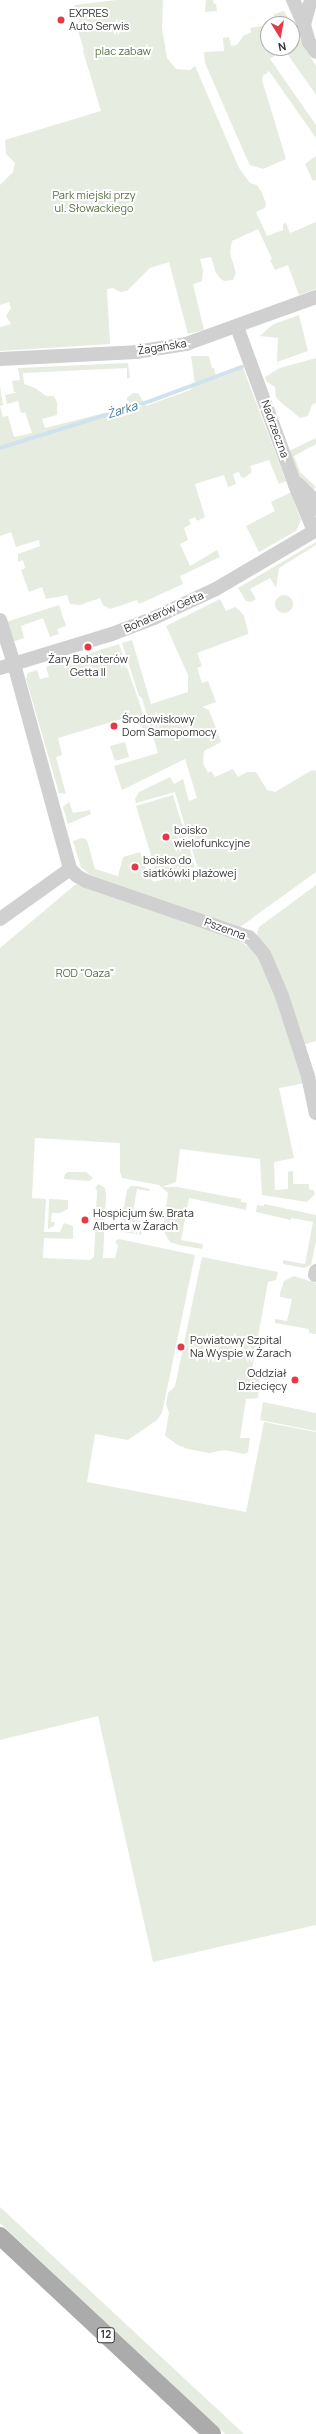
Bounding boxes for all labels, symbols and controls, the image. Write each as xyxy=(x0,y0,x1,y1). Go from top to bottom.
place label: EXPRES Auto Serwis xyxy=(69,7,129,33)
marker: EXPRES Auto Serwis xyxy=(56,15,66,25)
north arrow xyxy=(260,16,300,56)
text: N xyxy=(277,39,288,55)
park label: plac zabaw xyxy=(95,44,151,58)
park label: Park miejski przy ul. Słowackiego xyxy=(52,189,136,215)
street label: Żagańska xyxy=(137,337,187,357)
street label: Nadrzeczna xyxy=(258,398,292,460)
water label: Żarka xyxy=(105,399,139,421)
street label: Bohaterów Getta xyxy=(122,589,206,635)
marker: Żary Bohaterów Getta II xyxy=(83,642,93,652)
place label: Żary Bohaterów Getta II xyxy=(48,653,128,679)
place label: Środowiskowy Dom Samopomocy xyxy=(122,713,217,739)
marker: Środowiskowy Dom Samopomocy xyxy=(109,721,119,731)
place label: boisko wielofunkcyjne xyxy=(174,824,250,850)
marker: boisko wielofunkcyjne xyxy=(161,832,171,842)
place label: boisko do siatkówki plażowej xyxy=(143,854,236,880)
marker: boisko do siatkówki plażowej xyxy=(130,862,140,872)
street label: Pszenna xyxy=(202,915,248,943)
park label: ROD "Oaza" xyxy=(56,966,114,980)
place label: Hospicjum św. Brata Alberta w Żarach xyxy=(93,1207,194,1233)
marker: Hospicjum św. Brata Alberta w Żarach xyxy=(80,1215,90,1225)
place label: Powiatowy Szpital Na Wyspie w Żarach xyxy=(190,1334,291,1360)
marker: Powiatowy Szpital Na Wyspie w Żarach xyxy=(175,1341,187,1353)
place label: Oddział Dziecięcy xyxy=(238,1367,287,1393)
marker: Oddział Dziecięcy xyxy=(290,1375,300,1385)
road number: 12 xyxy=(96,2327,116,2343)

